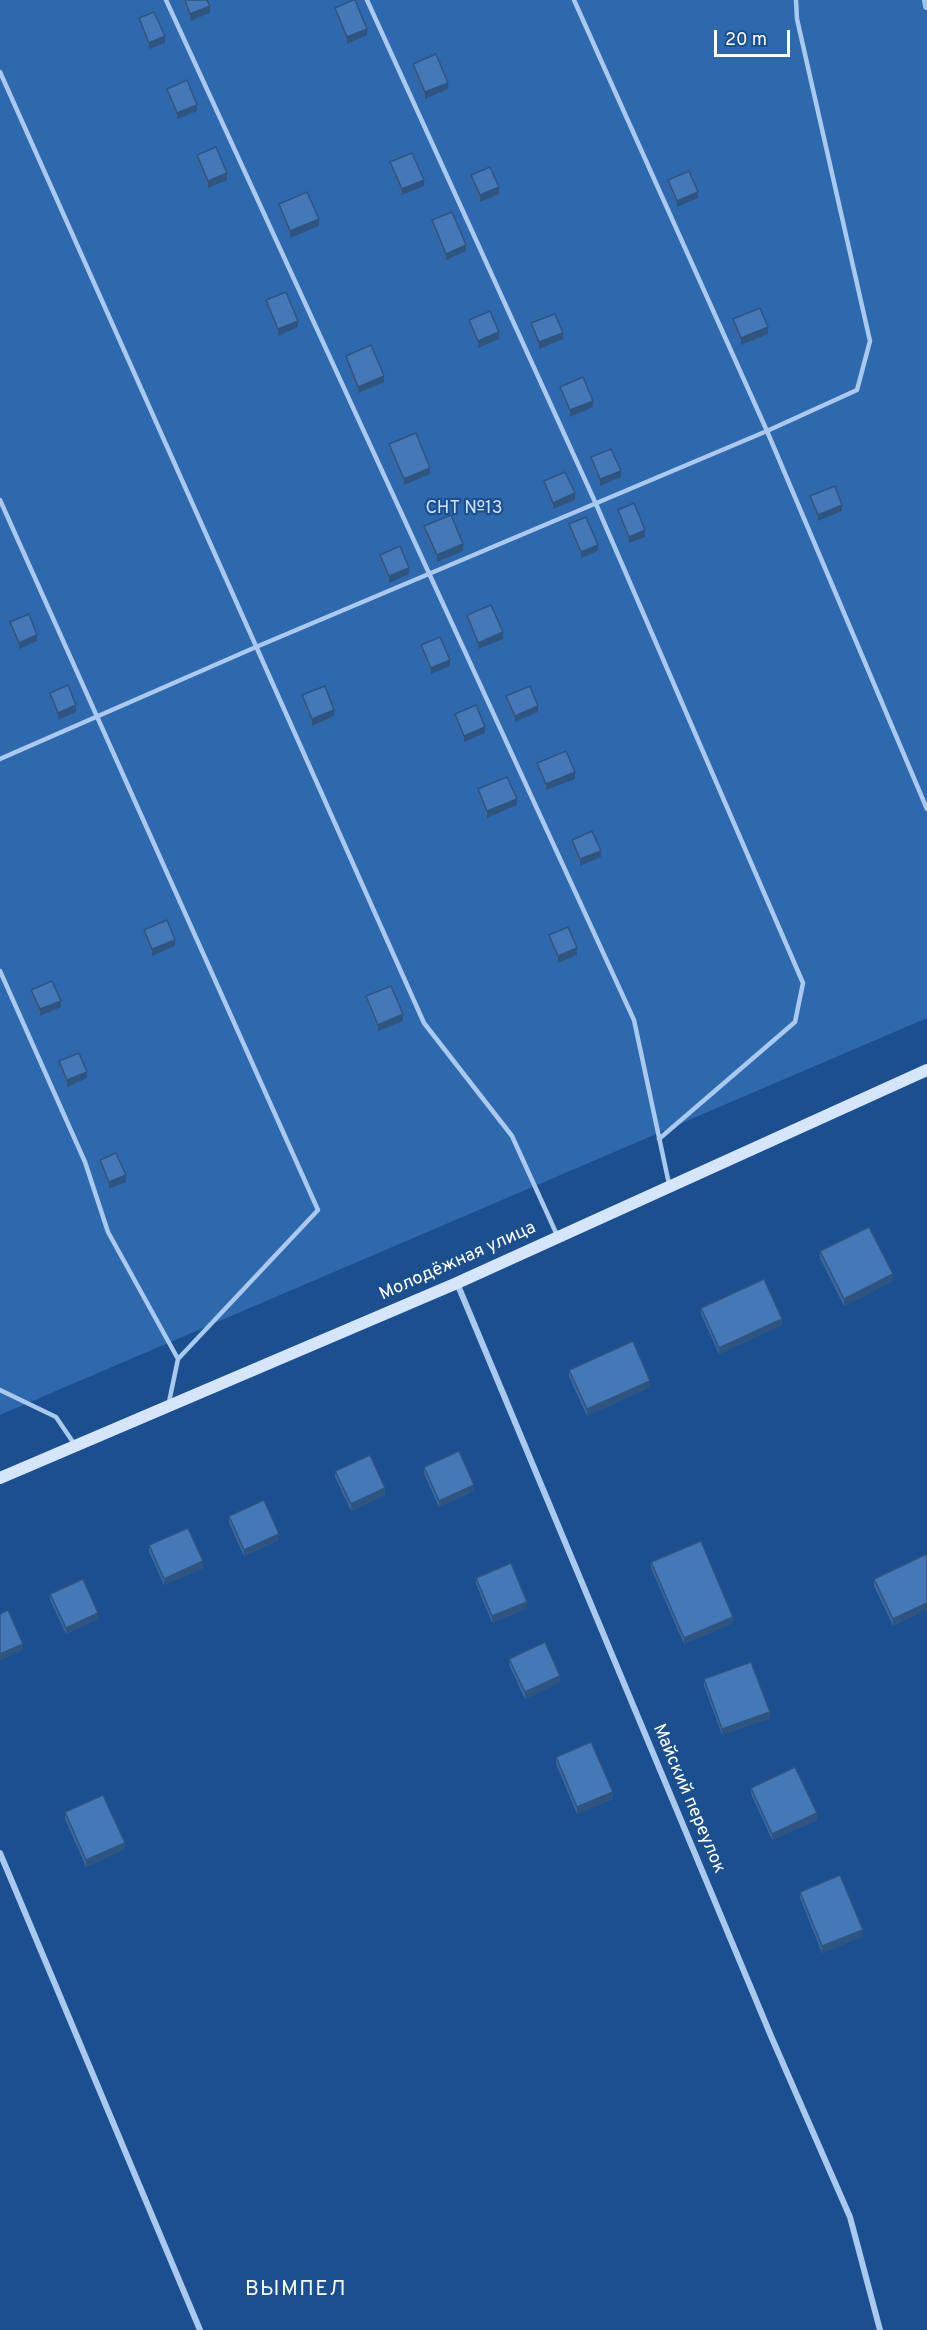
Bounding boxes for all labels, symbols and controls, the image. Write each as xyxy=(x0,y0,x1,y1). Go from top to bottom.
scale bar xyxy=(717,18,794,56)
text: 20 m xyxy=(725,29,767,52)
park label: СНТ №13 xyxy=(425,498,503,520)
street label: Молодёжная улица xyxy=(376,1218,540,1306)
street label: Майский переулок xyxy=(647,1721,729,1877)
district label: ВЫМПЕЛ xyxy=(245,2278,347,2304)

